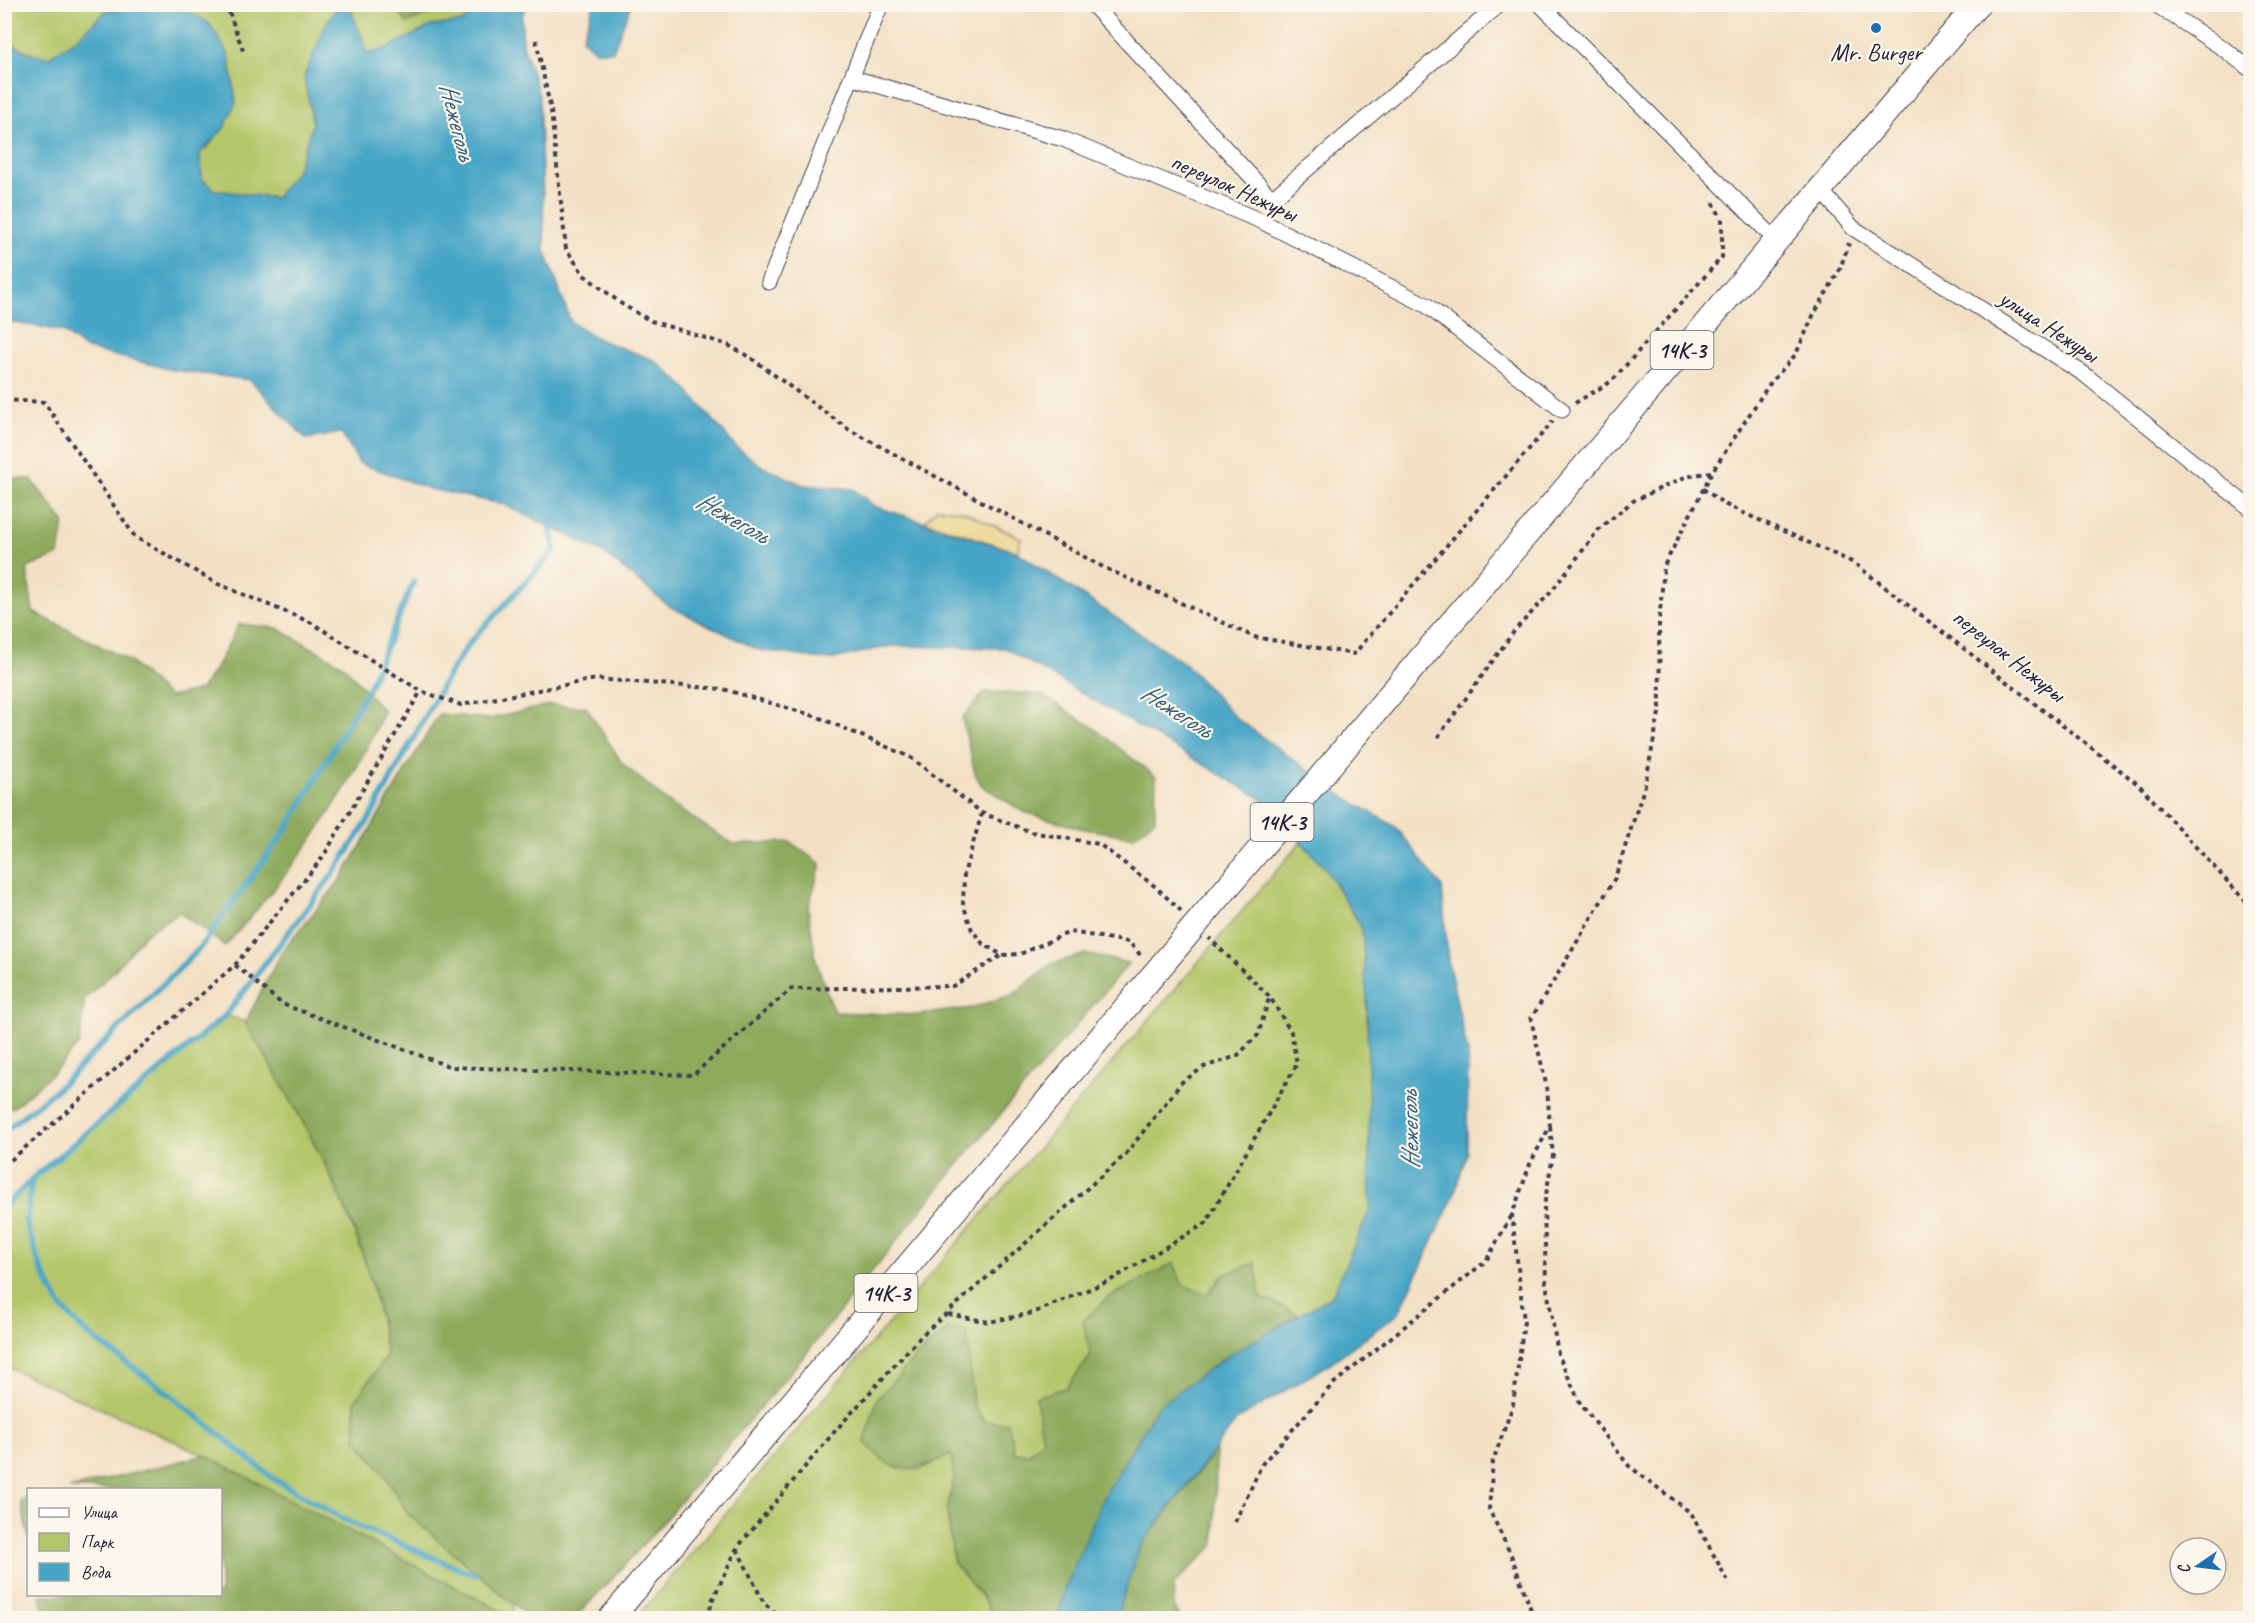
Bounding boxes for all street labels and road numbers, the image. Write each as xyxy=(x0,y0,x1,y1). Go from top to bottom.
street label: переулок Нежуры xyxy=(1166,146,1304,229)
street label: улица Нежуры xyxy=(1992,282,2106,370)
road number: 14К-3 xyxy=(1650,331,1714,369)
street label: переулок Нежуры xyxy=(1947,602,2073,710)
road number: 14К-3 xyxy=(1250,803,1314,841)
road number: 14К-3 xyxy=(854,1274,918,1312)

